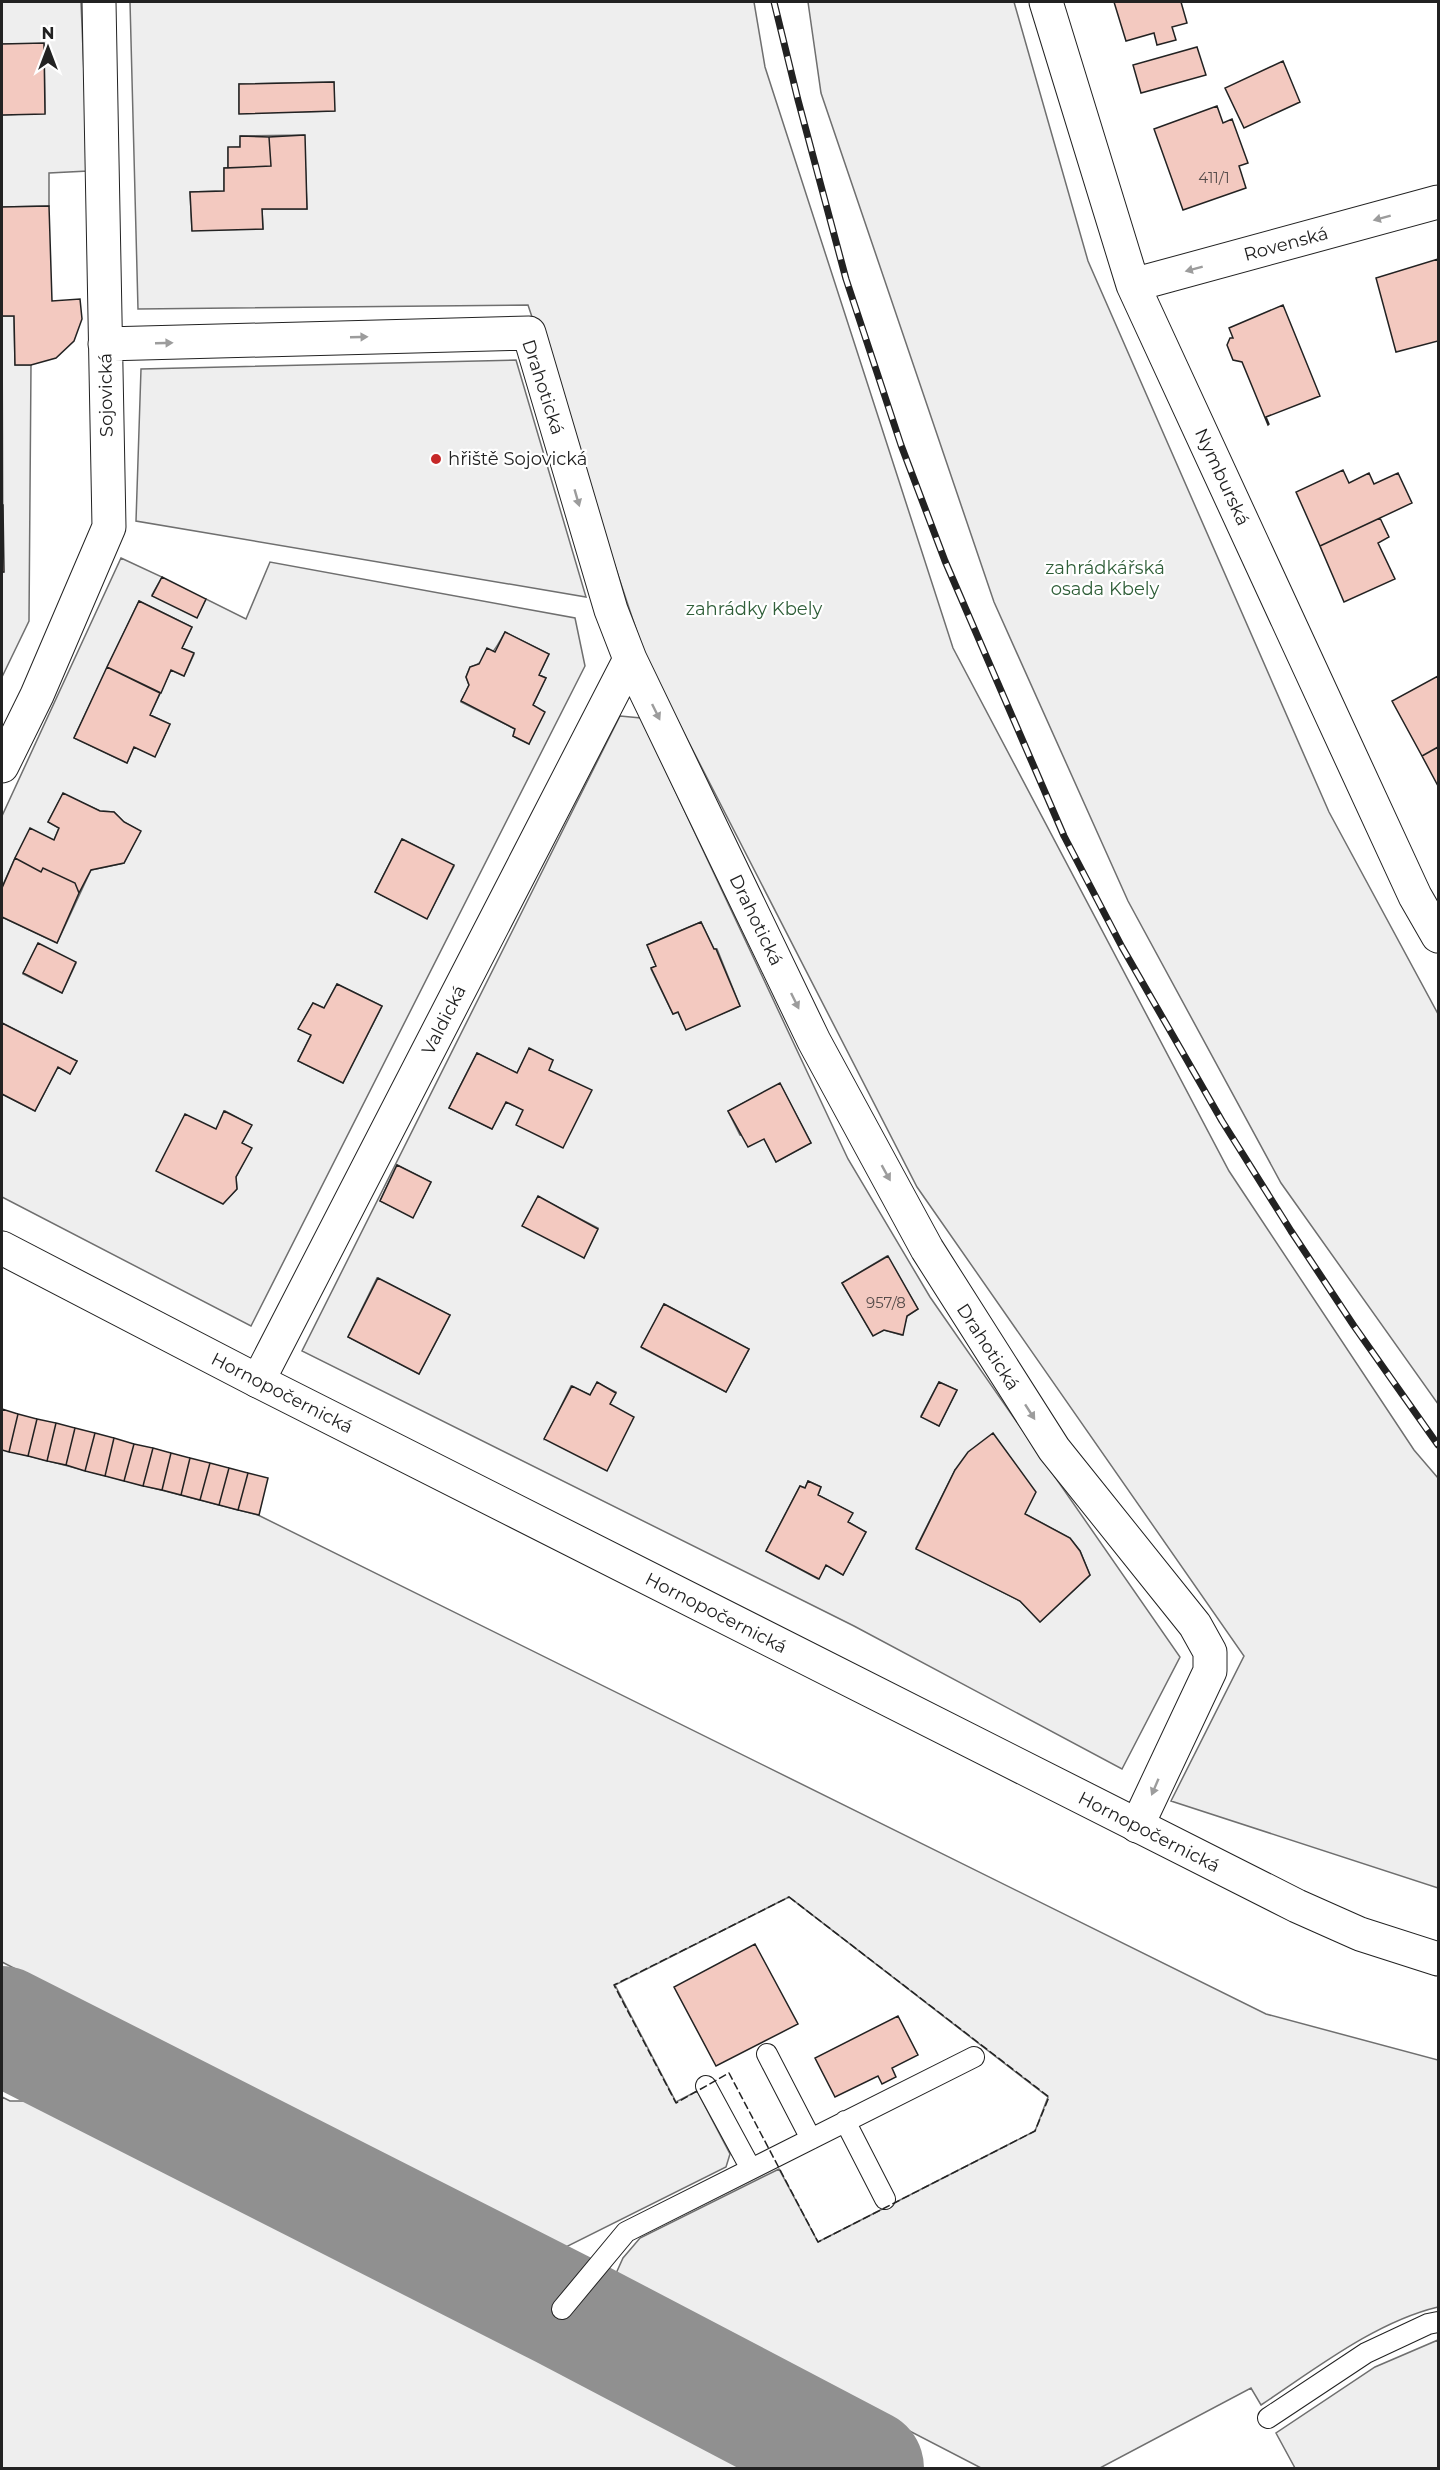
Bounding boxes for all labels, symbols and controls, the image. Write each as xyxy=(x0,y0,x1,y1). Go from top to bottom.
north arrow xyxy=(18,18,78,78)
text: N xyxy=(42,24,54,43)
house number: 411/1 xyxy=(1198,168,1230,187)
one-way arrow xyxy=(1373,214,1391,223)
street label: Rovenská xyxy=(1241,222,1331,266)
one-way arrow xyxy=(1185,265,1203,274)
one-way arrow xyxy=(349,333,368,342)
street label: Drahotická xyxy=(517,337,569,437)
one-way arrow xyxy=(154,338,173,347)
street label: Sojovická xyxy=(94,353,118,437)
street label: Nymburská xyxy=(1190,425,1254,529)
place label: hřiště Sojovická xyxy=(448,448,587,470)
marker: hřiště Sojovická xyxy=(429,452,443,466)
one-way arrow xyxy=(573,489,582,507)
park label: zahrádkářská osada Kbely xyxy=(1045,557,1165,600)
park label: zahrádky Kbely xyxy=(686,598,822,620)
one-way arrow xyxy=(651,703,660,720)
street label: Drahotická xyxy=(724,871,788,969)
street label: Valdická xyxy=(417,981,471,1059)
one-way arrow xyxy=(790,993,800,1010)
one-way arrow xyxy=(881,1165,891,1182)
house number: 957/8 xyxy=(866,1293,906,1312)
street label: Drahotická xyxy=(952,1300,1024,1394)
street label: Hornopočernická xyxy=(207,1348,357,1438)
one-way arrow xyxy=(1025,1404,1036,1420)
street label: Hornopočernická xyxy=(641,1568,791,1658)
one-way arrow xyxy=(1150,1778,1160,1796)
street label: Hornopočernická xyxy=(1074,1787,1224,1877)

